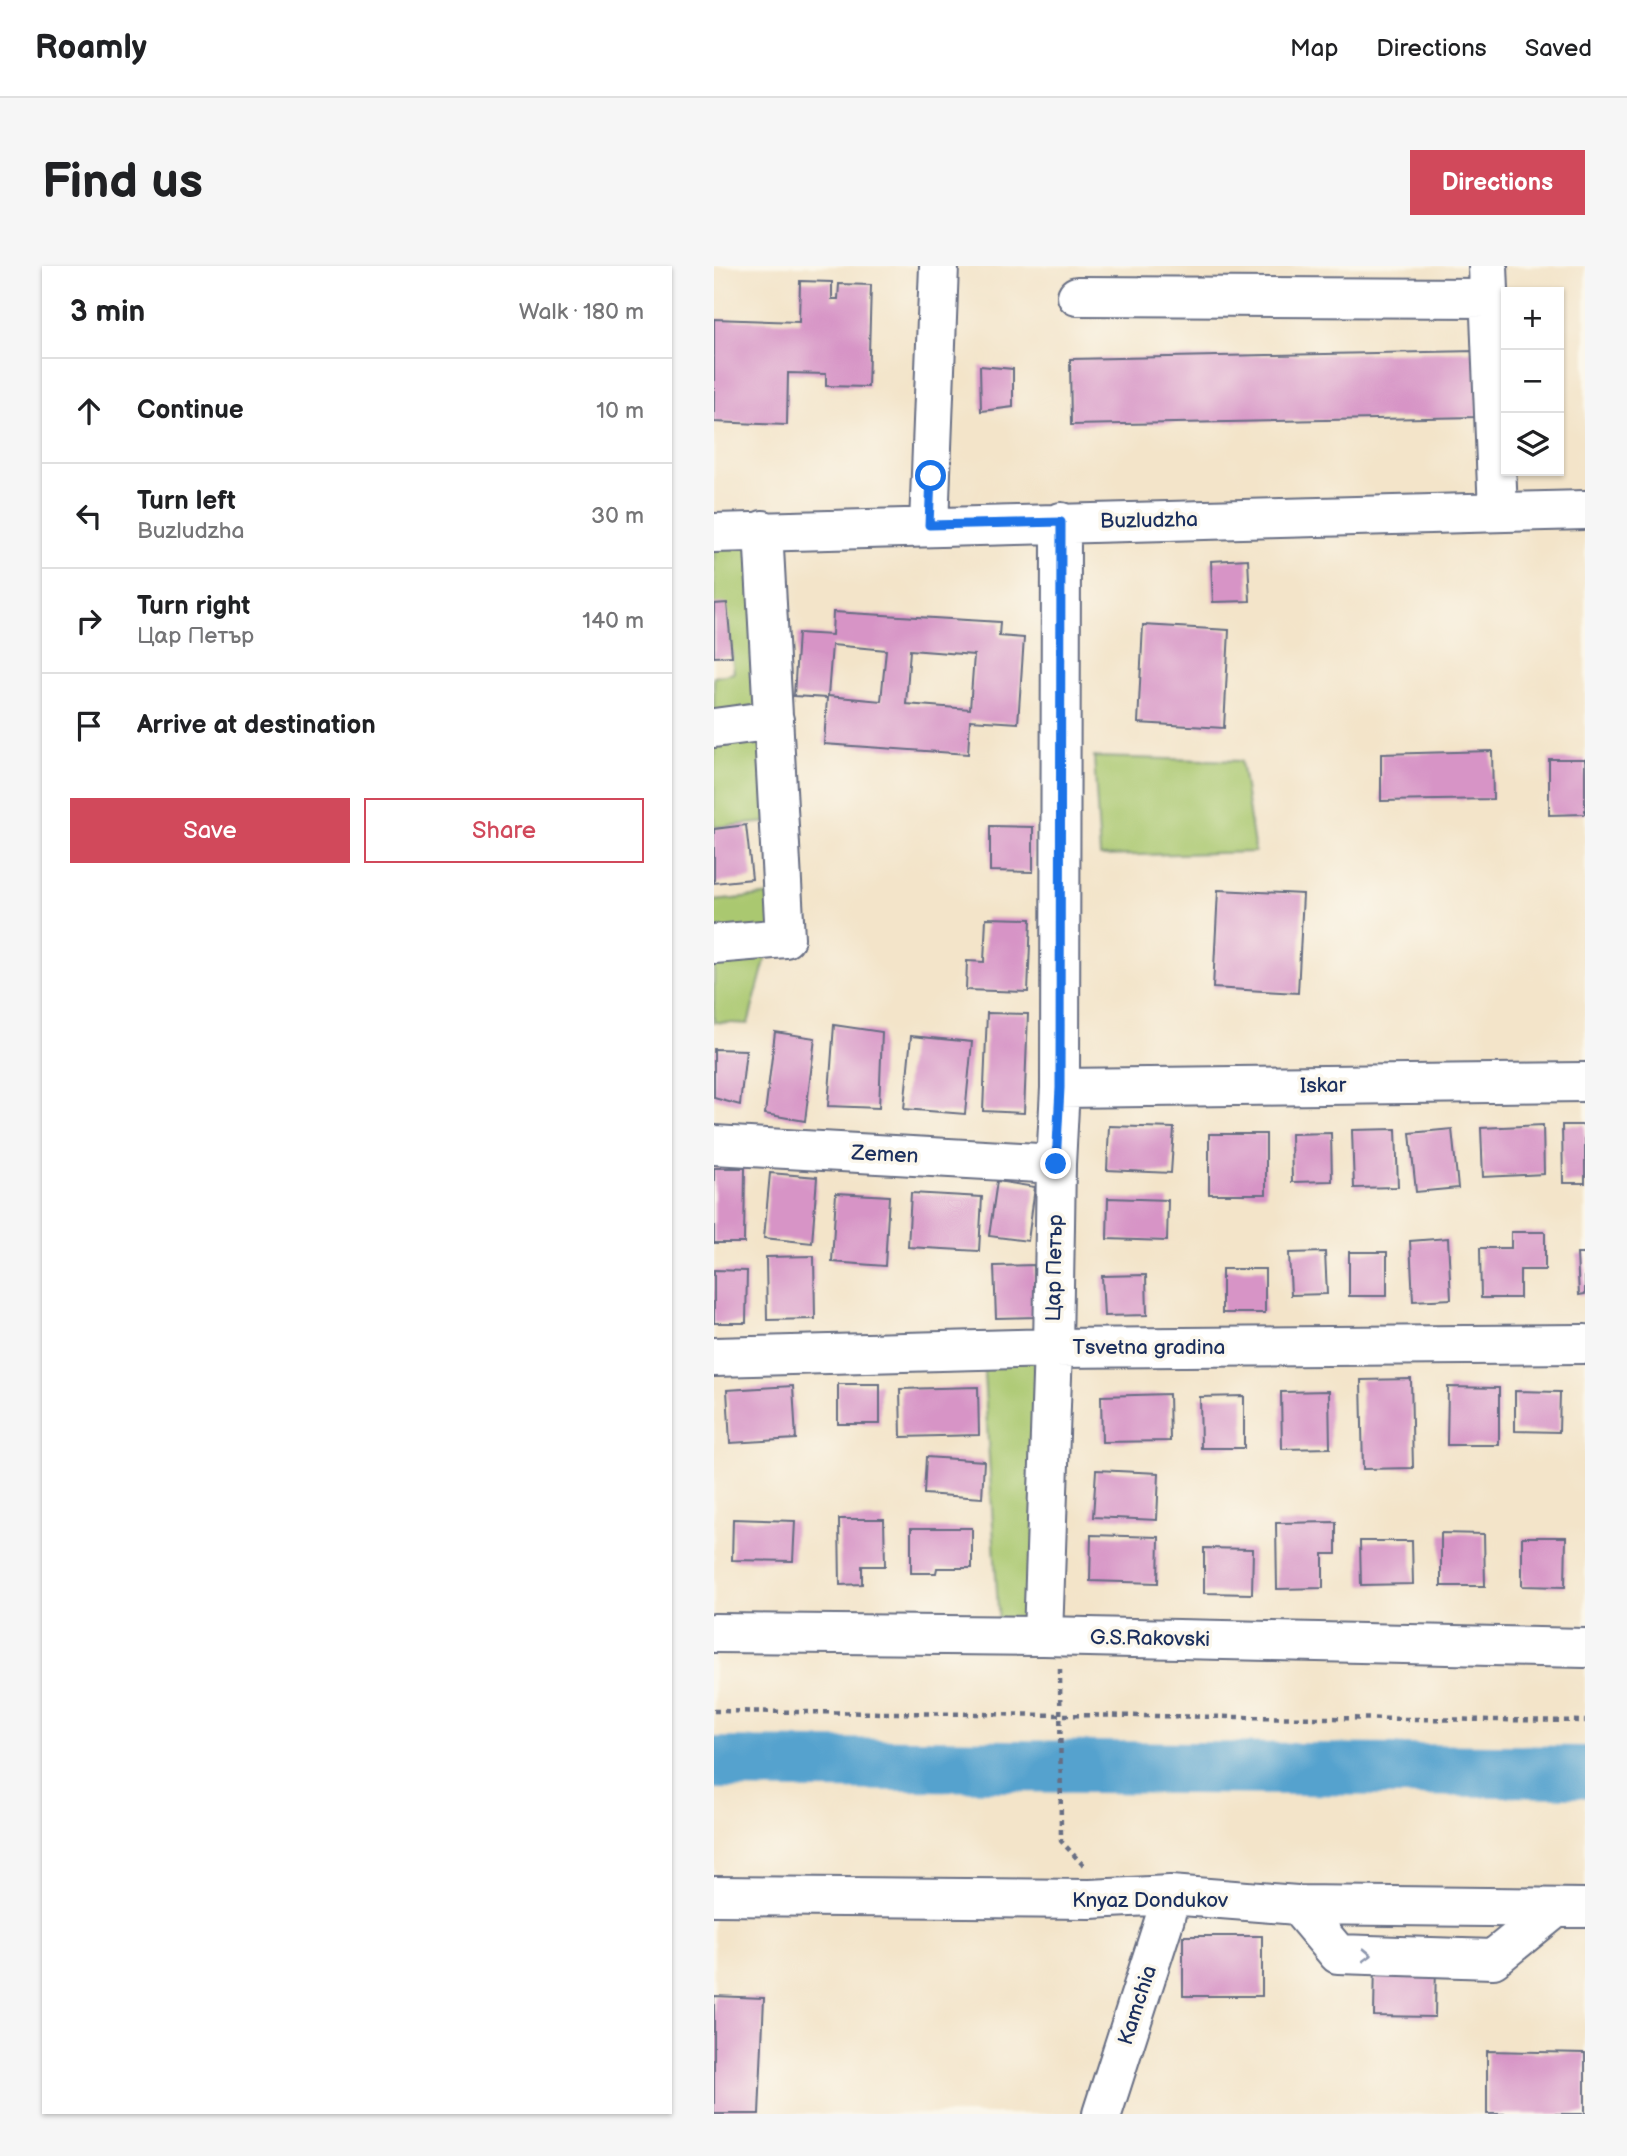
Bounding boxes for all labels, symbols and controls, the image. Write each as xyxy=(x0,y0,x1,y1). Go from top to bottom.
text: Roamly xyxy=(35,28,147,68)
text: Map xyxy=(1290,34,1338,63)
text: Directions xyxy=(1376,34,1487,63)
text: Saved xyxy=(1525,34,1592,63)
button: Directions xyxy=(1410,150,1585,215)
text: Find us xyxy=(42,153,203,212)
map controls xyxy=(1501,287,1564,476)
button: + xyxy=(1501,287,1564,350)
text: 3 min xyxy=(70,294,145,330)
text: Walk · 180 m xyxy=(519,298,644,326)
button: − xyxy=(1501,350,1564,413)
icon: ahead xyxy=(70,392,108,430)
text: Continue xyxy=(137,395,244,426)
text: 10 m xyxy=(596,397,644,425)
button: layers xyxy=(1501,413,1564,476)
route start xyxy=(915,460,946,491)
text: Turn left xyxy=(137,486,236,517)
icon: left xyxy=(70,497,108,535)
text: 30 m xyxy=(591,502,644,530)
street label: Buzludzha xyxy=(1100,507,1198,534)
text: Buzludzha xyxy=(137,517,244,545)
text: Turn right xyxy=(137,591,250,622)
icon: right xyxy=(70,602,108,640)
text: 140 m xyxy=(582,607,644,635)
text: Цар Петър xyxy=(137,622,254,650)
icon: arrive xyxy=(70,707,108,745)
text: Arrive at destination xyxy=(137,710,376,741)
button: Save xyxy=(70,798,350,863)
button: Share xyxy=(364,798,644,863)
street label: Iskar xyxy=(1300,1073,1347,1098)
street label: Zemen xyxy=(850,1140,919,1169)
route end xyxy=(1040,1148,1071,1179)
street label: Цар Петър xyxy=(1041,1214,1068,1322)
street label: Tsvetna gradina xyxy=(1072,1335,1226,1360)
street label: G.S.Rakovski xyxy=(1090,1625,1210,1652)
street label: Knyaz Dondukov xyxy=(1072,1888,1229,1913)
one-way arrow xyxy=(1362,1947,1373,1962)
street label: Kamchia xyxy=(1113,1962,1162,2048)

